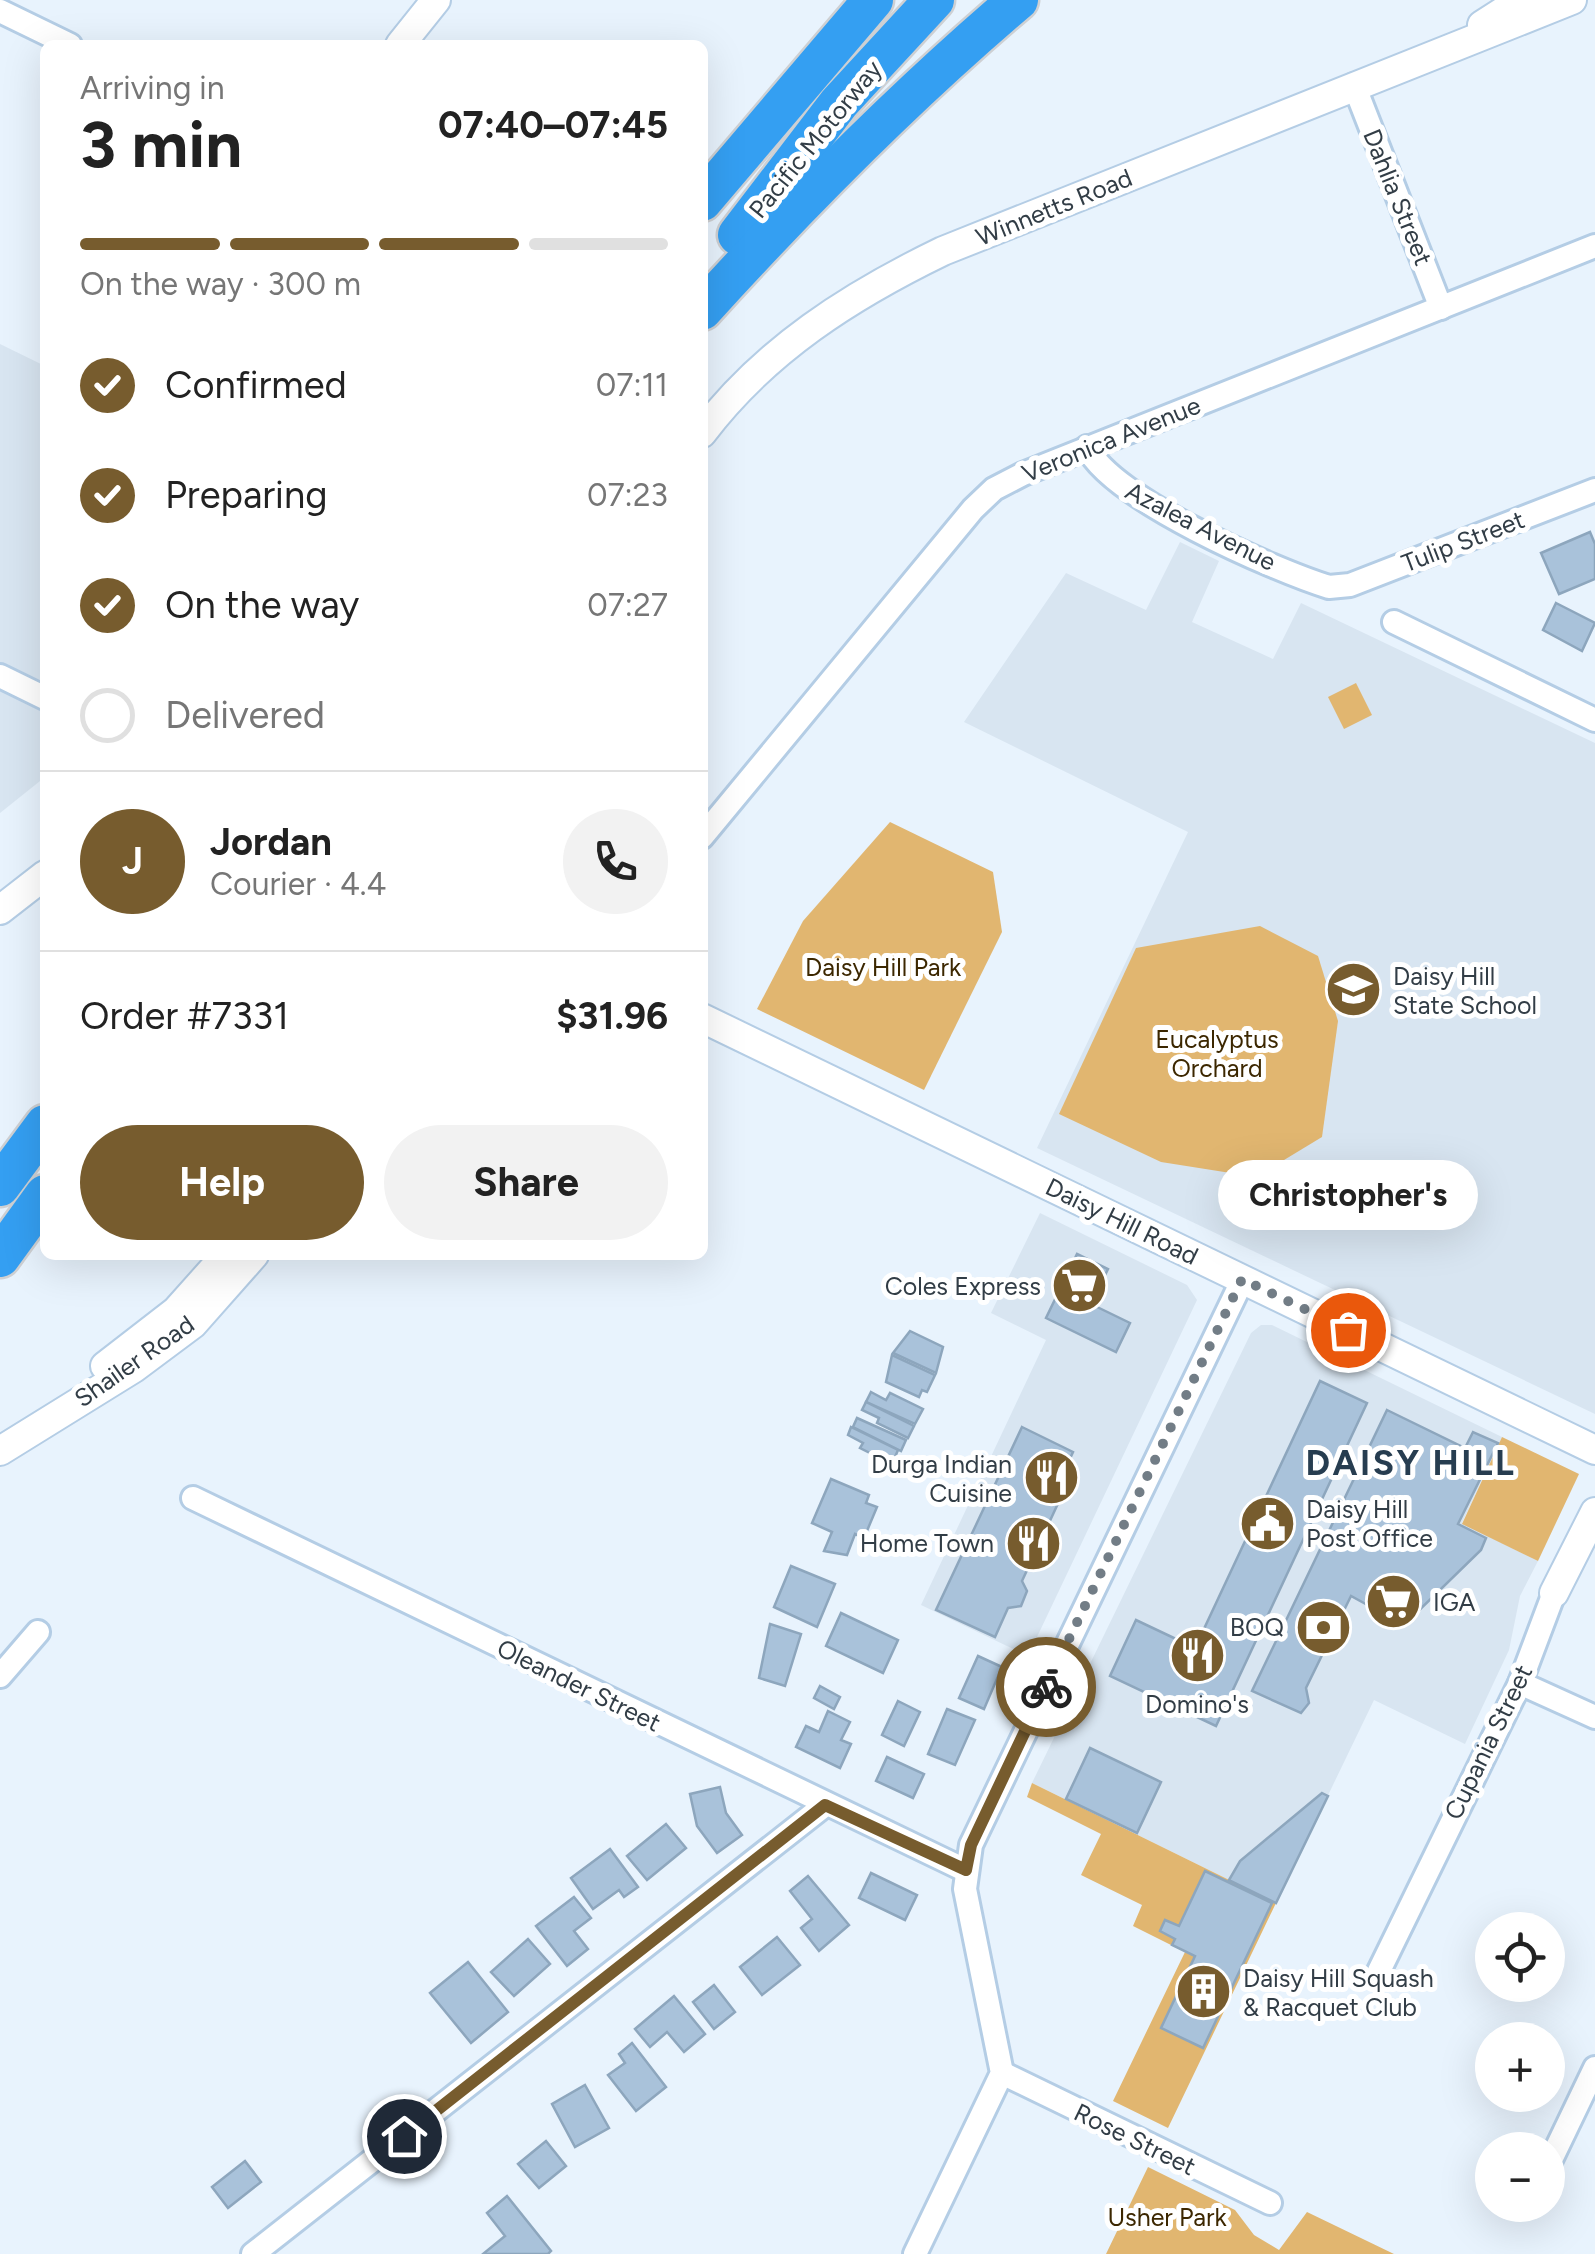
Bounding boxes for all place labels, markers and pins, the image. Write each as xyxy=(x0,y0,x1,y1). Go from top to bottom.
school or university icon: Daisy Hill State School xyxy=(1324,960,1384,1020)
place label: Daisy Hill State School xyxy=(1393,961,1537,1020)
callout: Christopher's xyxy=(1218,1160,1478,1230)
supermarket icon: Coles Express xyxy=(1050,1256,1110,1316)
place label: Coles Express xyxy=(885,1271,1041,1301)
pin xyxy=(1306,1288,1391,1373)
restaurant icon: Durga Indian Cuisine xyxy=(1021,1448,1081,1508)
place label: Durga Indian Cuisine xyxy=(871,1449,1012,1508)
public building icon: Daisy Hill Post Office xyxy=(1237,1493,1297,1553)
place label: Daisy Hill Post Office xyxy=(1306,1494,1433,1553)
restaurant icon: Home Town xyxy=(1003,1513,1063,1573)
place label: Home Town xyxy=(860,1528,994,1558)
supermarket icon: IGA xyxy=(1364,1572,1424,1632)
place label: IGA xyxy=(1433,1587,1476,1617)
bank icon: BOQ xyxy=(1293,1597,1353,1657)
place label: BOQ xyxy=(1230,1612,1284,1642)
restaurant icon: Domino's xyxy=(1167,1625,1227,1685)
place label: Domino's xyxy=(1145,1689,1249,1719)
building icon: Daisy Hill Squash & Racquet Club xyxy=(1174,1962,1234,2022)
place label: Daisy Hill Squash & Racquet Club xyxy=(1243,1963,1434,2022)
pin xyxy=(362,2094,447,2179)

